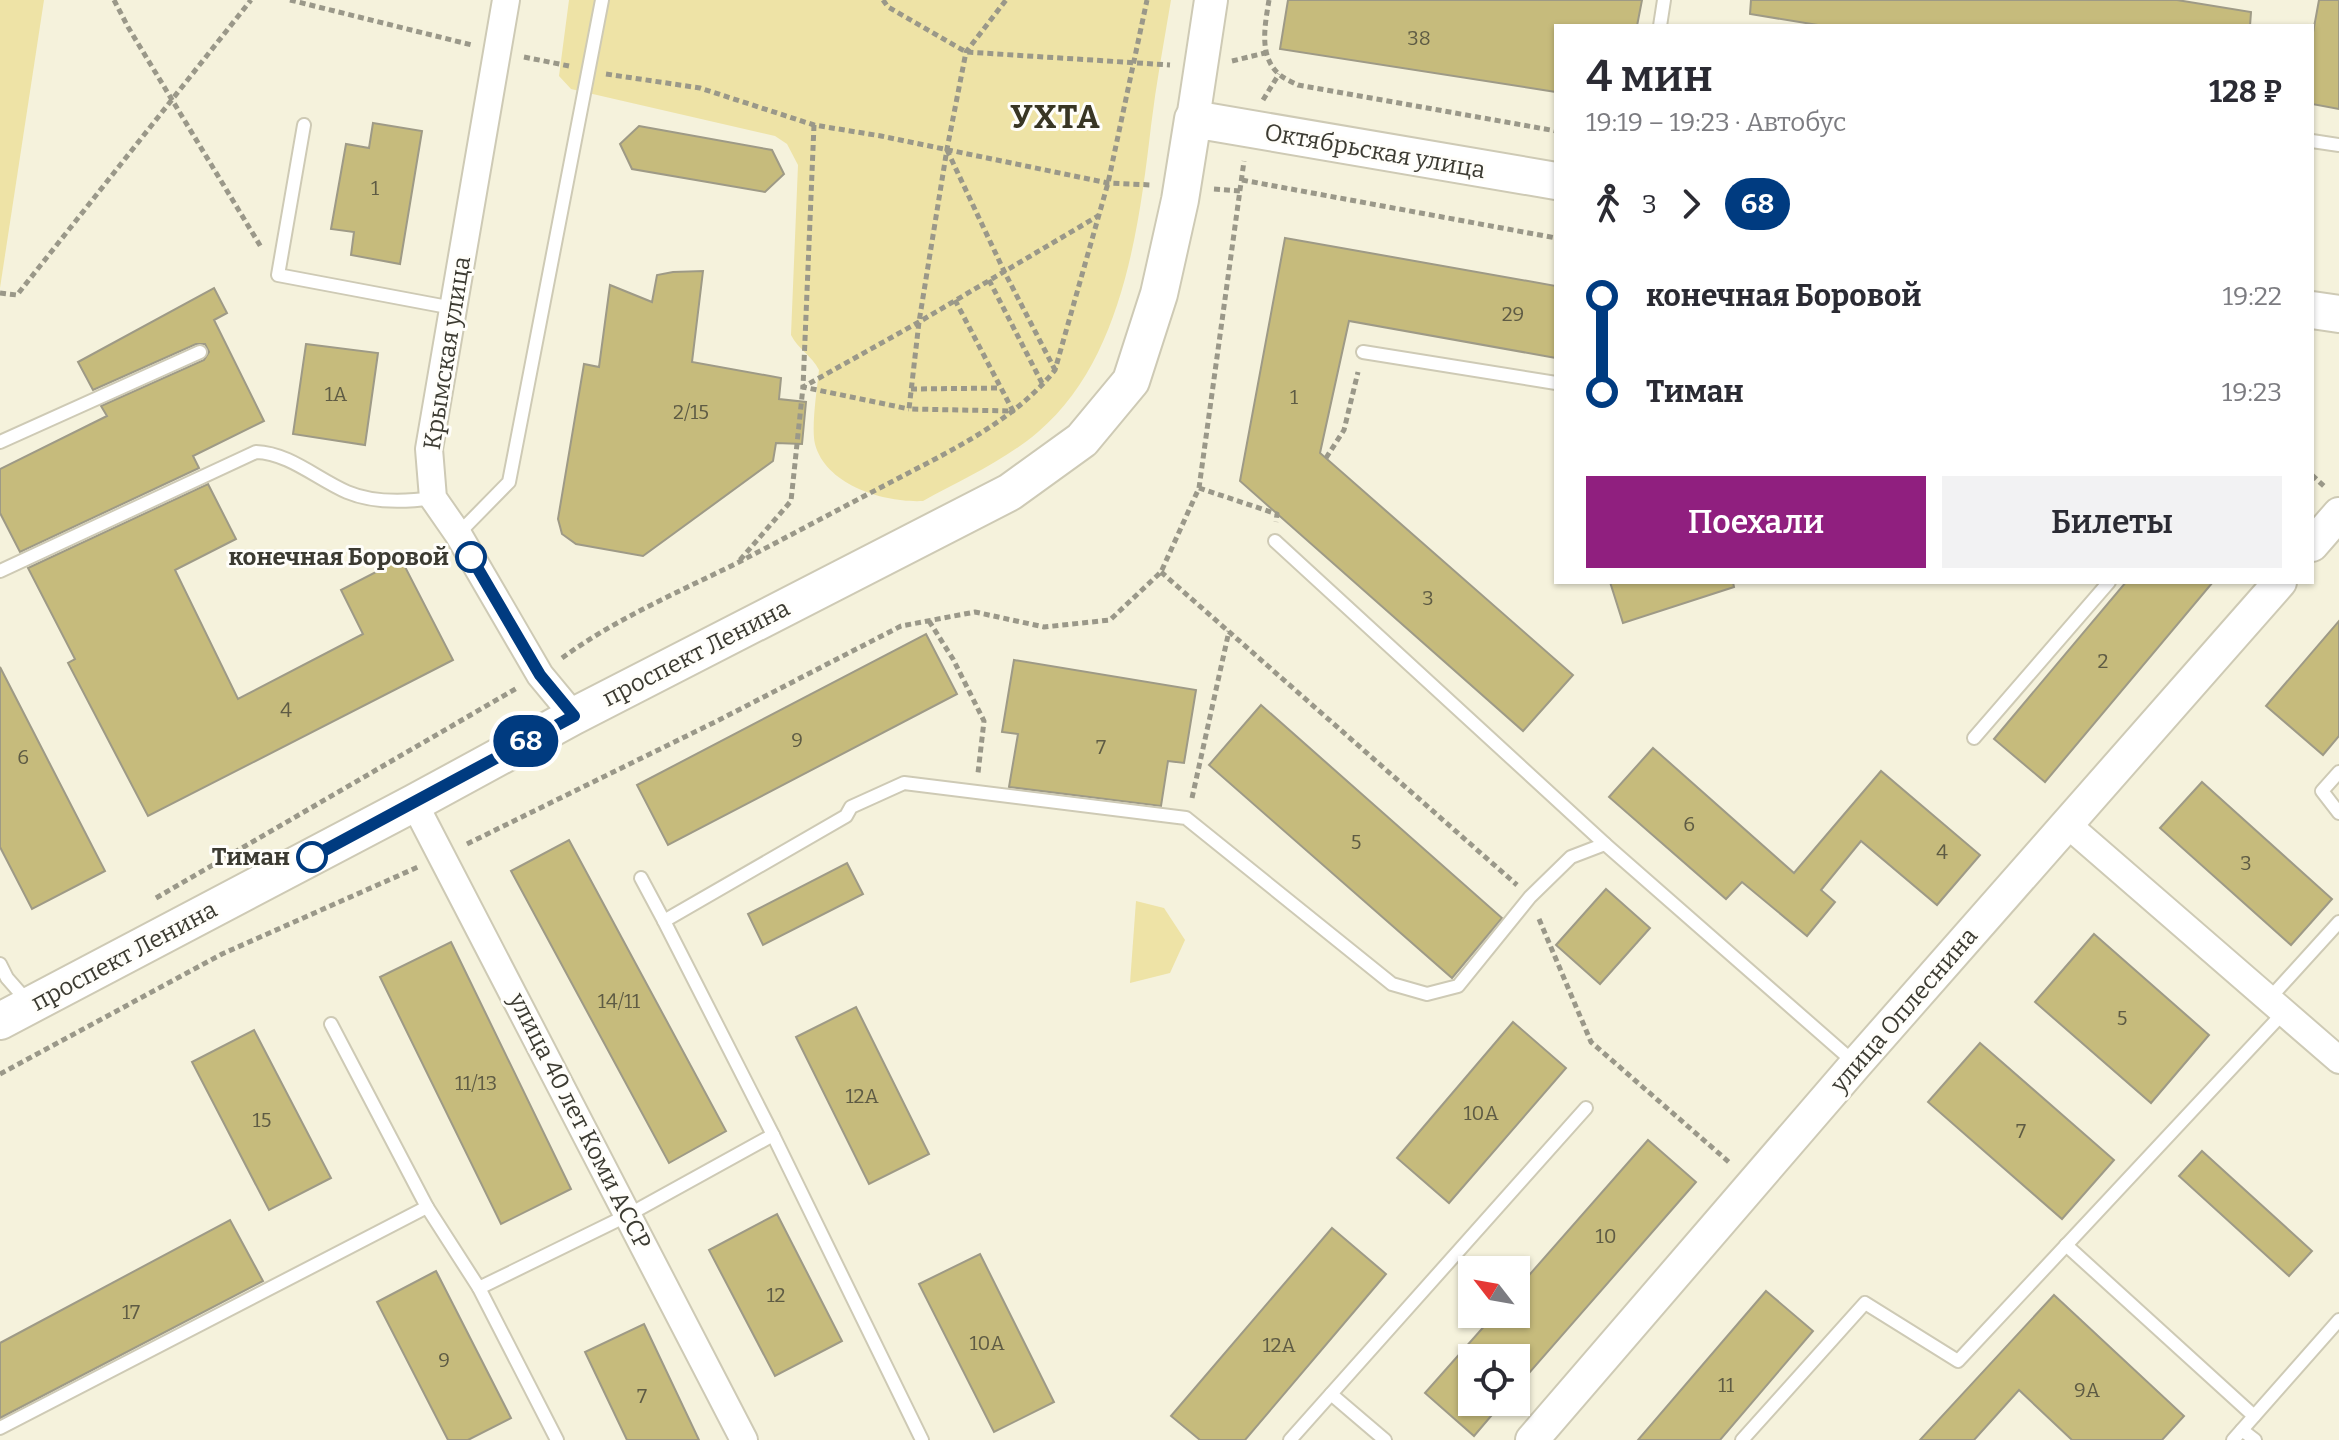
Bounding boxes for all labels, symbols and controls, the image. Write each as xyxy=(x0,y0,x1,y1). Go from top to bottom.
house number: 38 xyxy=(1407,26,1431,50)
text: 4 мин xyxy=(1586,50,1713,103)
text: 128 ₽ xyxy=(2209,74,2282,110)
district label: УХТА xyxy=(1010,98,1102,136)
text: 19:19 – 19:23 · Автобус xyxy=(1586,107,1846,138)
street label: Октябрьская улица xyxy=(1262,118,1488,184)
house number: 1 xyxy=(371,176,379,200)
icon: walk xyxy=(1586,182,1630,226)
icon: forward xyxy=(1669,182,1713,226)
text: 68 xyxy=(1741,187,1774,220)
text: 3 xyxy=(1642,189,1657,220)
street label: Крымская улица xyxy=(418,254,476,452)
text: конечная Боровой xyxy=(1646,278,1922,314)
text: 19:22 xyxy=(2222,281,2282,312)
house number: 29 xyxy=(1502,302,1524,326)
text: Тиман xyxy=(1646,374,1744,410)
text: 19:23 xyxy=(2222,377,2282,408)
house number: 1А xyxy=(325,382,348,406)
house number: 1 xyxy=(1290,385,1298,409)
house number: 2/15 xyxy=(673,400,709,424)
button: Поехали xyxy=(1586,476,1926,568)
button: Билеты xyxy=(1942,476,2282,568)
marker: конечная Боровой xyxy=(456,542,486,572)
place label: конечная Боровой xyxy=(229,543,449,571)
house number: 3 xyxy=(1422,586,1434,610)
street label: проспект Ленина xyxy=(598,594,794,712)
house number: 2 xyxy=(2098,649,2108,673)
house number: 4 xyxy=(280,698,292,722)
line badge: 68 xyxy=(490,715,562,767)
text: 68 xyxy=(509,724,543,757)
house number: 9 xyxy=(791,728,803,752)
house number: 7 xyxy=(1096,735,1106,759)
house number: 6 xyxy=(17,745,29,769)
house number: 6 xyxy=(1683,812,1695,836)
house number: 5 xyxy=(1351,830,1361,854)
house number: 4 xyxy=(1936,840,1948,864)
marker: Тиман xyxy=(297,842,327,872)
place label: Тиман xyxy=(212,843,290,871)
house number: 3 xyxy=(2240,851,2252,875)
street label: проспект Ленина xyxy=(26,895,222,1017)
street label: улица Оплеснина xyxy=(1824,922,1983,1099)
street label: улица 40 лет Коми АССР xyxy=(503,987,657,1254)
house number: 14/11 xyxy=(598,989,640,1013)
house number: 5 xyxy=(2117,1006,2127,1030)
house number: 11/13 xyxy=(455,1071,497,1095)
house number: 12А xyxy=(845,1084,879,1108)
house number: 10А xyxy=(1463,1101,1499,1125)
house number: 15 xyxy=(253,1108,271,1132)
house number: 7 xyxy=(2016,1119,2026,1143)
house number: 10 xyxy=(1596,1224,1616,1248)
north arrow xyxy=(1458,1256,1530,1328)
map controls xyxy=(1458,1256,1530,1416)
house number: 12 xyxy=(767,1283,786,1307)
house number: 17 xyxy=(122,1300,140,1324)
house number: 10А xyxy=(969,1331,1005,1355)
house number: 12А xyxy=(1262,1333,1296,1357)
button: locate xyxy=(1458,1344,1530,1416)
house number: 9 xyxy=(438,1348,450,1372)
house number: 11 xyxy=(1718,1373,1734,1397)
house number: 9А xyxy=(2074,1378,2101,1402)
house number: 7 xyxy=(637,1384,647,1408)

